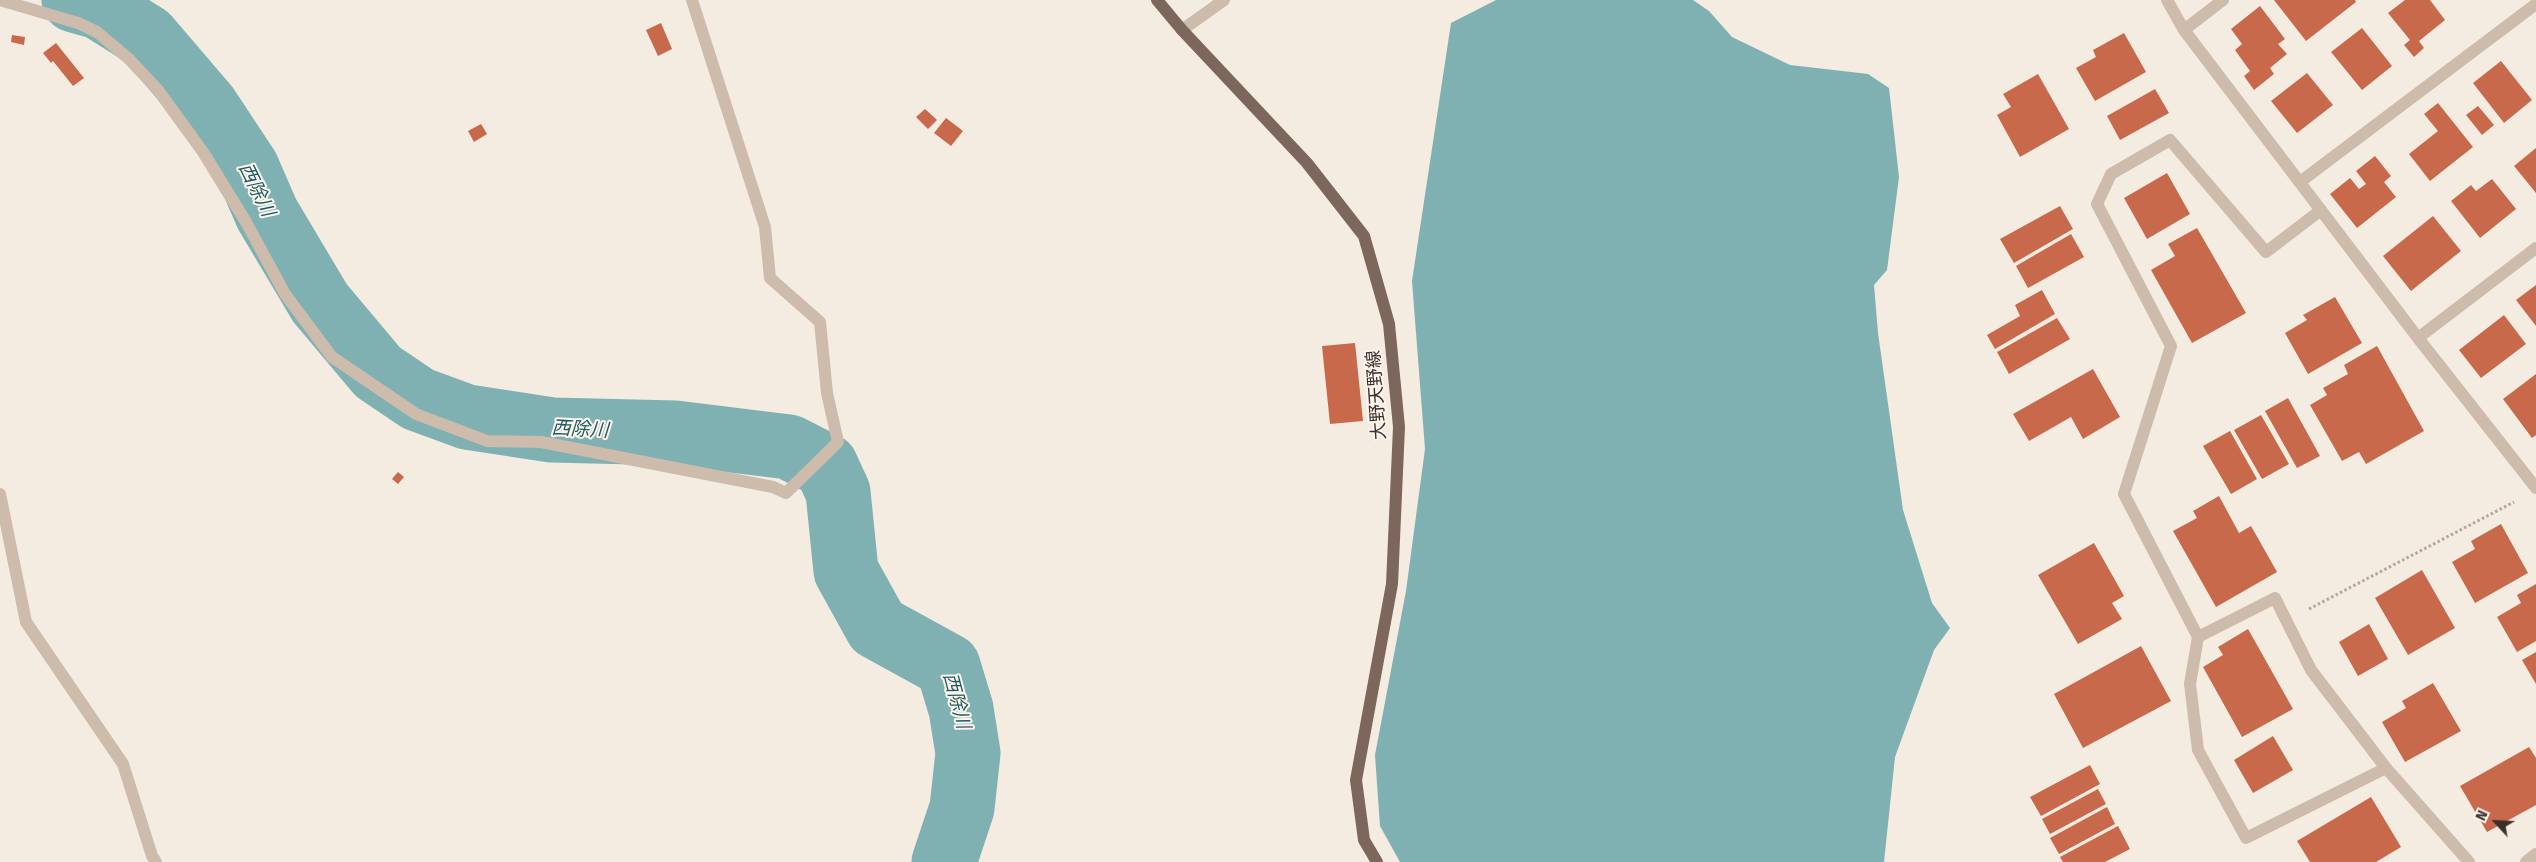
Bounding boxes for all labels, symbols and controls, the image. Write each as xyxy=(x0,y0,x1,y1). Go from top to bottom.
water label: 西除川 xyxy=(233,159,279,221)
street label: 大野天野線 xyxy=(1363,349,1391,441)
water label: 西除川 xyxy=(551,417,609,443)
water label: 西除川 xyxy=(938,671,974,731)
north arrow xyxy=(2471,797,2521,847)
text: N xyxy=(2472,808,2492,823)

